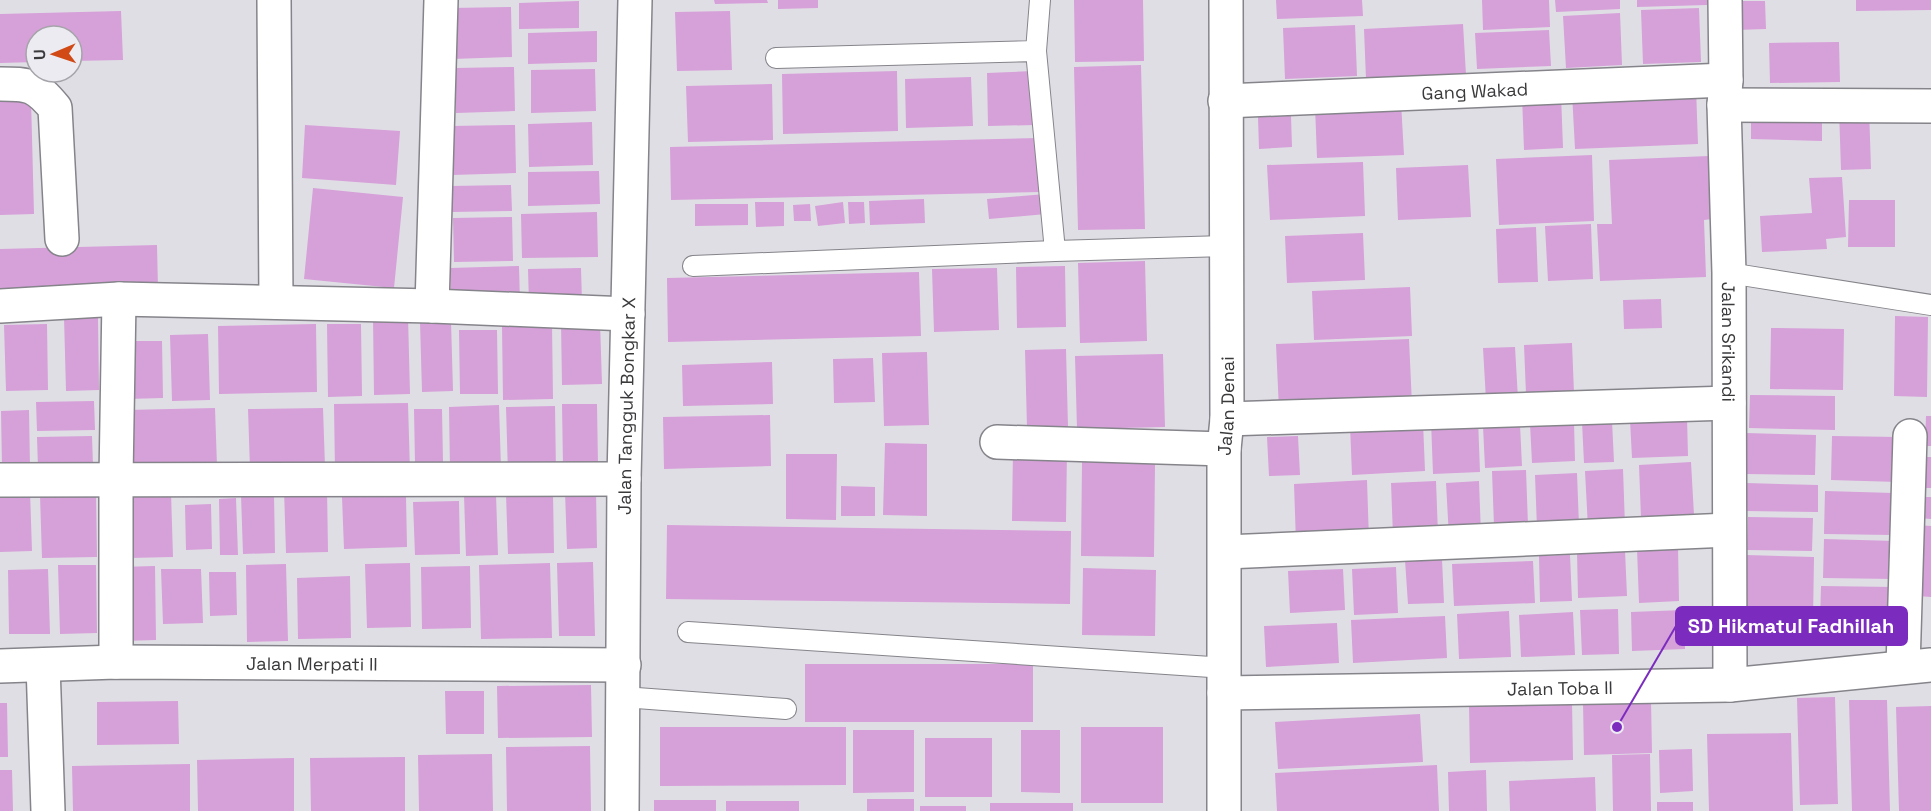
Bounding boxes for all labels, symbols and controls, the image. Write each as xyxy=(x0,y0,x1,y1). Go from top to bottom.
north arrow xyxy=(24,24,84,84)
text: U xyxy=(29,49,50,60)
street label: Gang Wakad xyxy=(1421,77,1528,104)
street label: Jalan Srikandi xyxy=(1718,282,1741,402)
street label: Jalan Tangguk Bongkar X xyxy=(612,297,640,515)
street label: Jalan Denai xyxy=(1213,356,1239,456)
callout: SD Hikmatul Fadhillah xyxy=(1676,607,1907,645)
text: SD Hikmatul Fadhillah xyxy=(1688,613,1894,639)
street label: Jalan Merpati II xyxy=(246,651,378,675)
street label: Jalan Toba II xyxy=(1507,675,1613,700)

